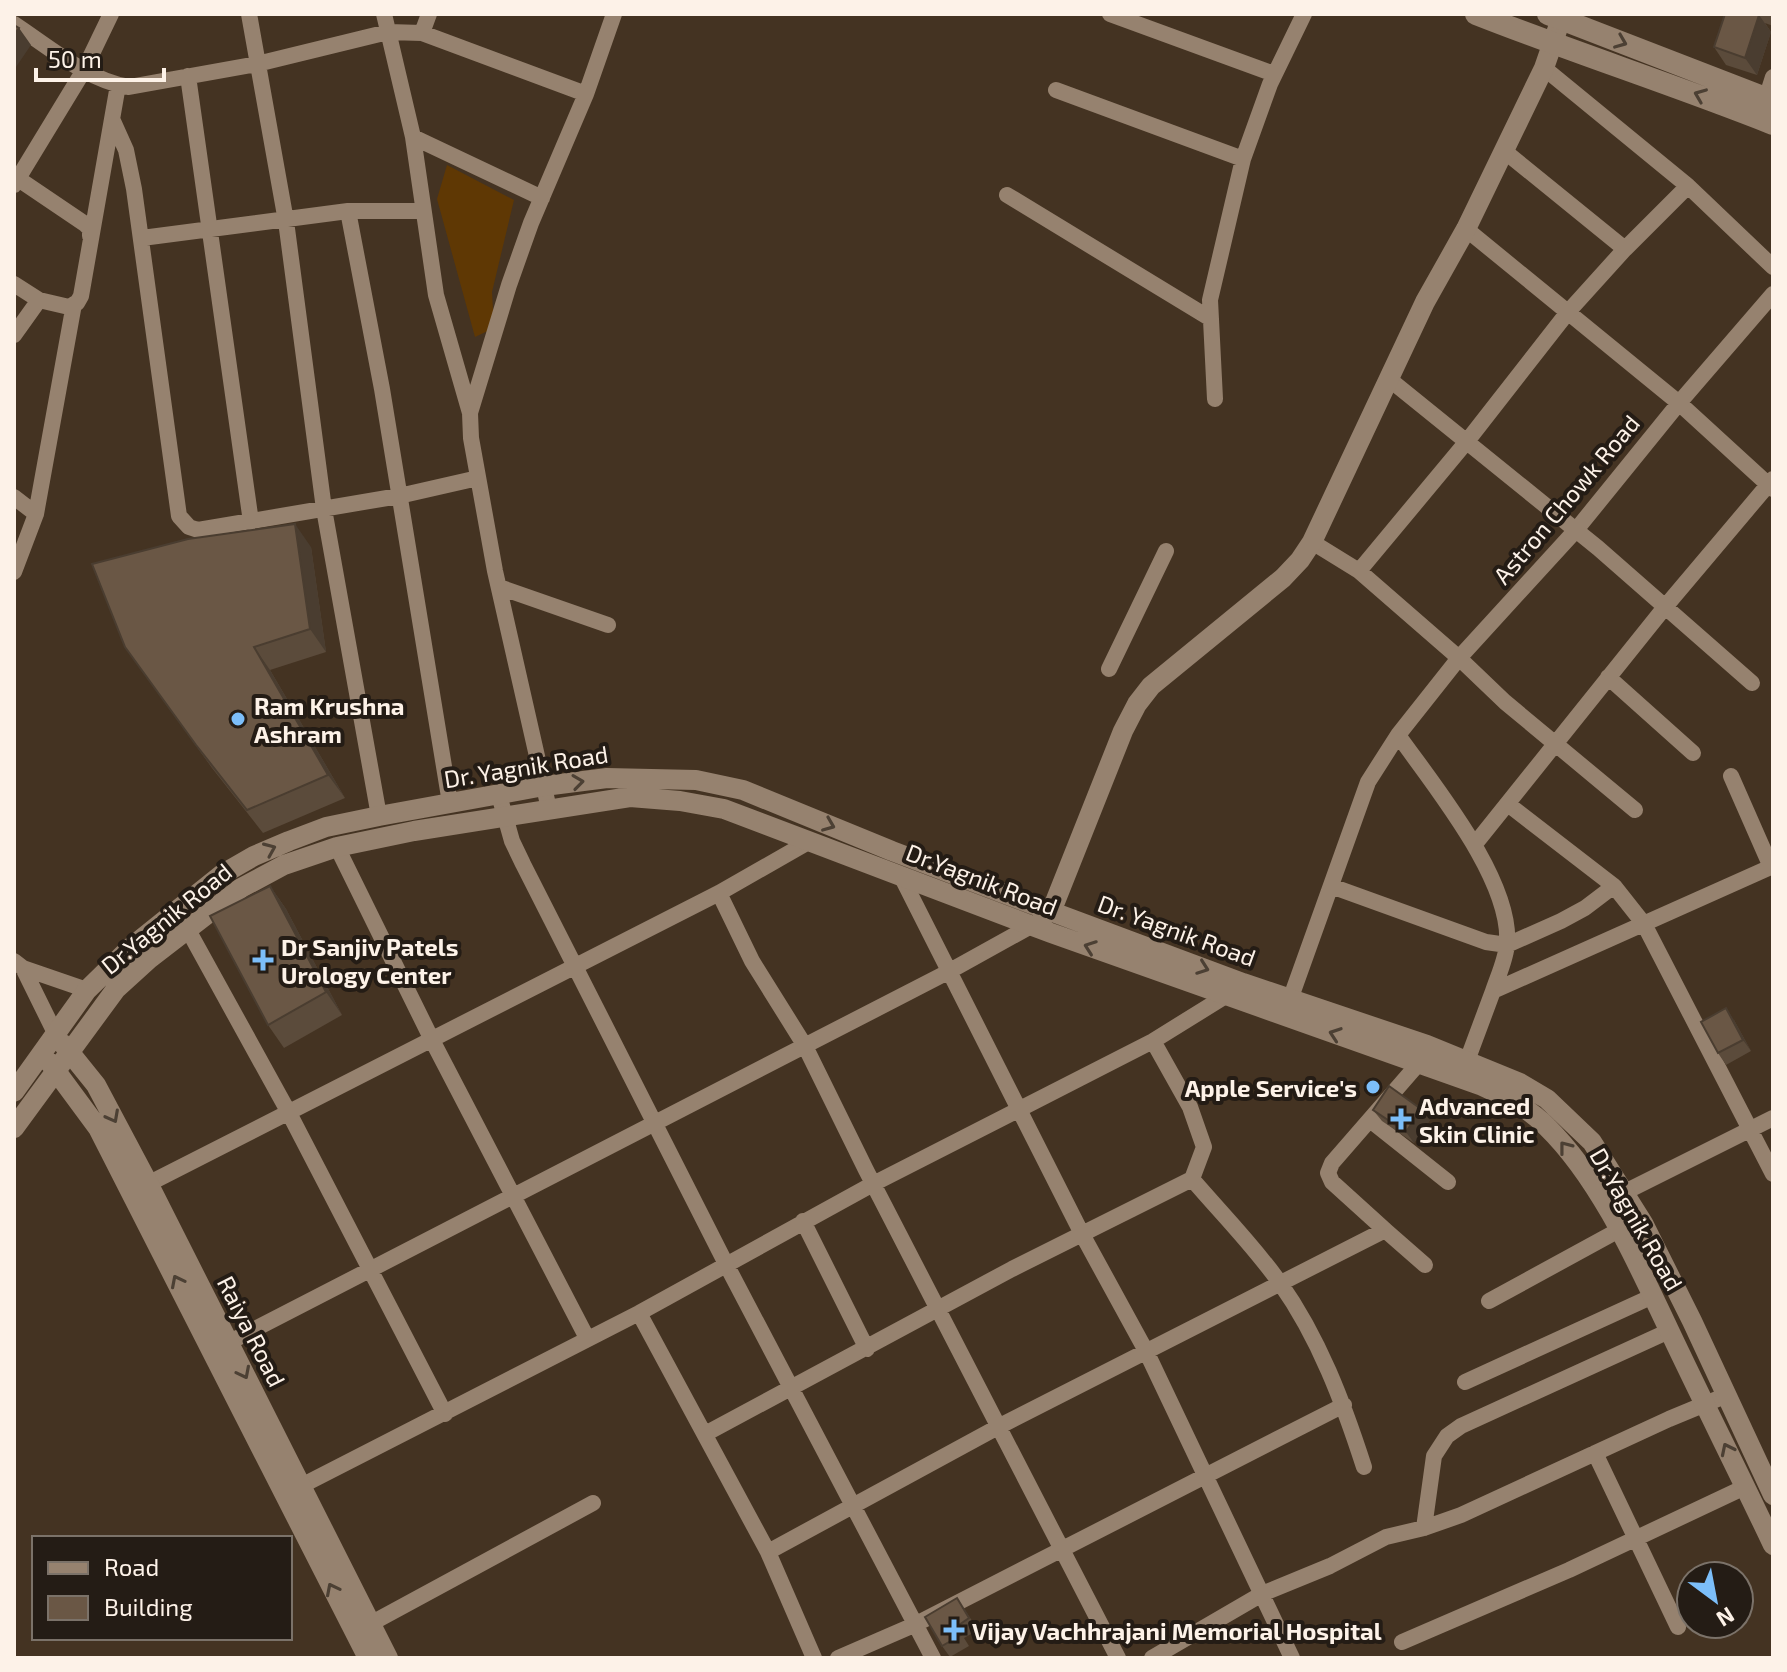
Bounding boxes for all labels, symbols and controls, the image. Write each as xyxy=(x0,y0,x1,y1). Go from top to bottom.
scale bar xyxy=(36,32,164,82)
one-way arrow xyxy=(1613,33,1627,49)
text: 50 m xyxy=(48,44,102,73)
one-way arrow xyxy=(1694,88,1708,105)
street label: Astron Chowk Road xyxy=(1487,408,1645,590)
place label: Ram Krushna Ashram xyxy=(254,691,405,748)
marker: Ram Krushna Ashram xyxy=(229,710,247,728)
street label: Dr. Yagnik Road xyxy=(442,739,610,793)
one-way arrow xyxy=(571,774,585,791)
one-way arrow xyxy=(821,815,835,832)
street label: Dr.Yagnik Road xyxy=(902,837,1062,921)
one-way arrow xyxy=(262,843,276,859)
street label: Dr.Yagnik Road xyxy=(95,856,237,980)
street label: Dr. Yagnik Road xyxy=(1094,888,1260,972)
place label: Dr Sanjiv Patels Urology Center xyxy=(281,932,458,989)
one-way arrow xyxy=(1084,940,1098,957)
marker: Dr Sanjiv Patels Urology Center xyxy=(252,949,274,971)
one-way arrow xyxy=(1195,958,1209,975)
one-way arrow xyxy=(1329,1027,1343,1043)
place label: Apple Service's xyxy=(1185,1073,1357,1102)
marker: Apple Service's xyxy=(1364,1078,1382,1096)
place label: Advanced Skin Clinic xyxy=(1419,1091,1535,1148)
marker: Advanced Skin Clinic xyxy=(1390,1108,1412,1130)
one-way arrow xyxy=(103,1109,118,1123)
one-way arrow xyxy=(1560,1141,1574,1156)
street label: Dr.Yagnik Road xyxy=(1585,1143,1689,1295)
street label: Raiya Road xyxy=(212,1271,292,1391)
one-way arrow xyxy=(172,1275,187,1290)
one-way arrow xyxy=(234,1365,250,1380)
one-way arrow xyxy=(1721,1443,1737,1458)
legend xyxy=(32,1536,292,1640)
text: Road xyxy=(104,1552,159,1581)
north arrow xyxy=(1675,1560,1755,1640)
one-way arrow xyxy=(327,1582,342,1597)
text: Building xyxy=(104,1592,193,1621)
text: N xyxy=(1713,1603,1740,1633)
place label: Vijay Vachhrajani Memorial Hospital xyxy=(972,1616,1382,1645)
marker: Vijay Vachhrajani Memorial Hospital xyxy=(943,1619,965,1641)

